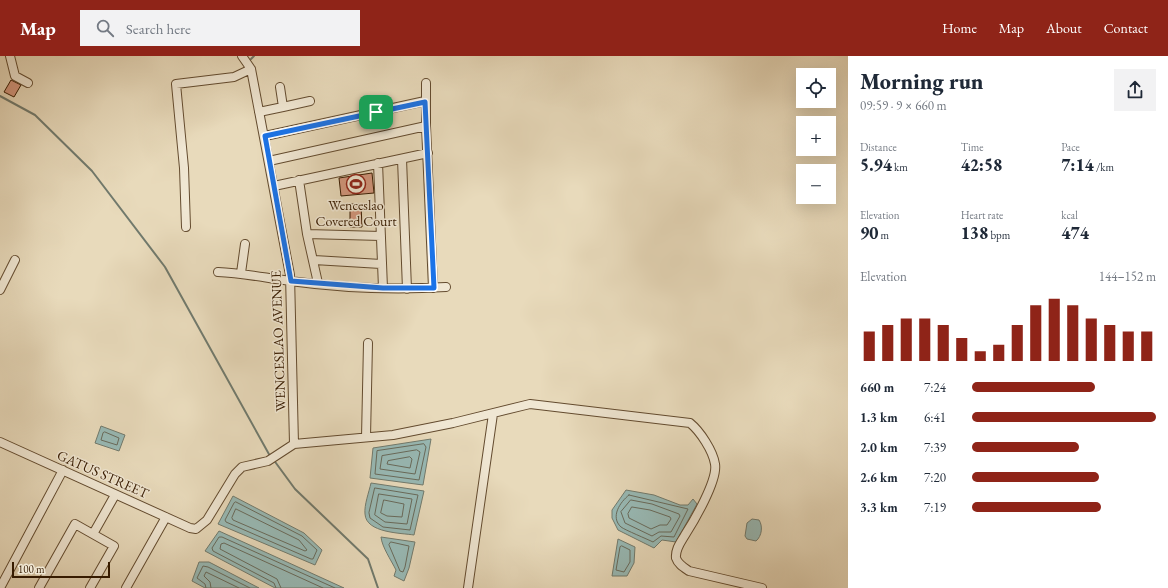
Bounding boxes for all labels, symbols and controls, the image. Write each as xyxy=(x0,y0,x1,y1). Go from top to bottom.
search box xyxy=(80,10,360,46)
text: Map xyxy=(20,16,56,41)
icon: search xyxy=(94,17,116,39)
text: Search here xyxy=(126,19,191,38)
text: Home xyxy=(942,19,977,37)
text: Map xyxy=(999,19,1024,37)
text: About xyxy=(1046,19,1082,37)
text: Contact xyxy=(1104,19,1148,37)
text: Morning run xyxy=(860,67,984,96)
map controls xyxy=(796,68,836,204)
button: locate xyxy=(796,68,836,108)
button: share xyxy=(1114,69,1156,111)
pin xyxy=(359,95,393,129)
text: 09:59 · 9 × 660 m xyxy=(860,97,947,114)
icon: arrive xyxy=(365,101,387,123)
button: + xyxy=(796,116,836,156)
text: Distance xyxy=(860,140,897,154)
text: Time xyxy=(961,140,984,154)
text: Pace xyxy=(1061,140,1080,154)
text: 5.94 xyxy=(860,154,892,176)
text: 42:58 xyxy=(961,154,1002,176)
text: 7:14 xyxy=(1061,154,1094,176)
text: km xyxy=(892,160,908,174)
text: /km xyxy=(1094,160,1114,174)
button: − xyxy=(796,164,836,204)
sports icon: Wenceslao Covered Court xyxy=(345,173,367,195)
place label: Wenceslao Covered Court xyxy=(315,196,397,230)
text: Elevation xyxy=(860,208,900,222)
text: Heart rate xyxy=(961,208,1003,222)
text: kcal xyxy=(1061,208,1078,222)
text: 90 xyxy=(860,222,878,244)
text: 138 xyxy=(961,222,988,244)
text: 474 xyxy=(1061,222,1089,244)
text: m xyxy=(878,228,889,242)
text: bpm xyxy=(988,228,1010,242)
text: Elevation xyxy=(860,268,907,285)
text: 144–152 m xyxy=(1099,268,1156,285)
street label: WENCESLAO AVENUE xyxy=(267,270,289,412)
text: 660 m xyxy=(860,379,894,396)
text: 7:24 xyxy=(924,379,946,396)
text: 1.3 km xyxy=(860,409,898,426)
text: 6:41 xyxy=(924,409,946,426)
text: 2.0 km xyxy=(860,439,898,456)
text: 7:39 xyxy=(924,439,946,456)
street label: GATUS STREET xyxy=(54,446,152,503)
text: 2.6 km xyxy=(860,469,898,486)
text: 7:20 xyxy=(924,469,946,486)
text: 3.3 km xyxy=(860,499,898,516)
text: 7:19 xyxy=(924,499,946,516)
scale bar xyxy=(12,560,110,579)
text: 100 m xyxy=(18,562,45,576)

